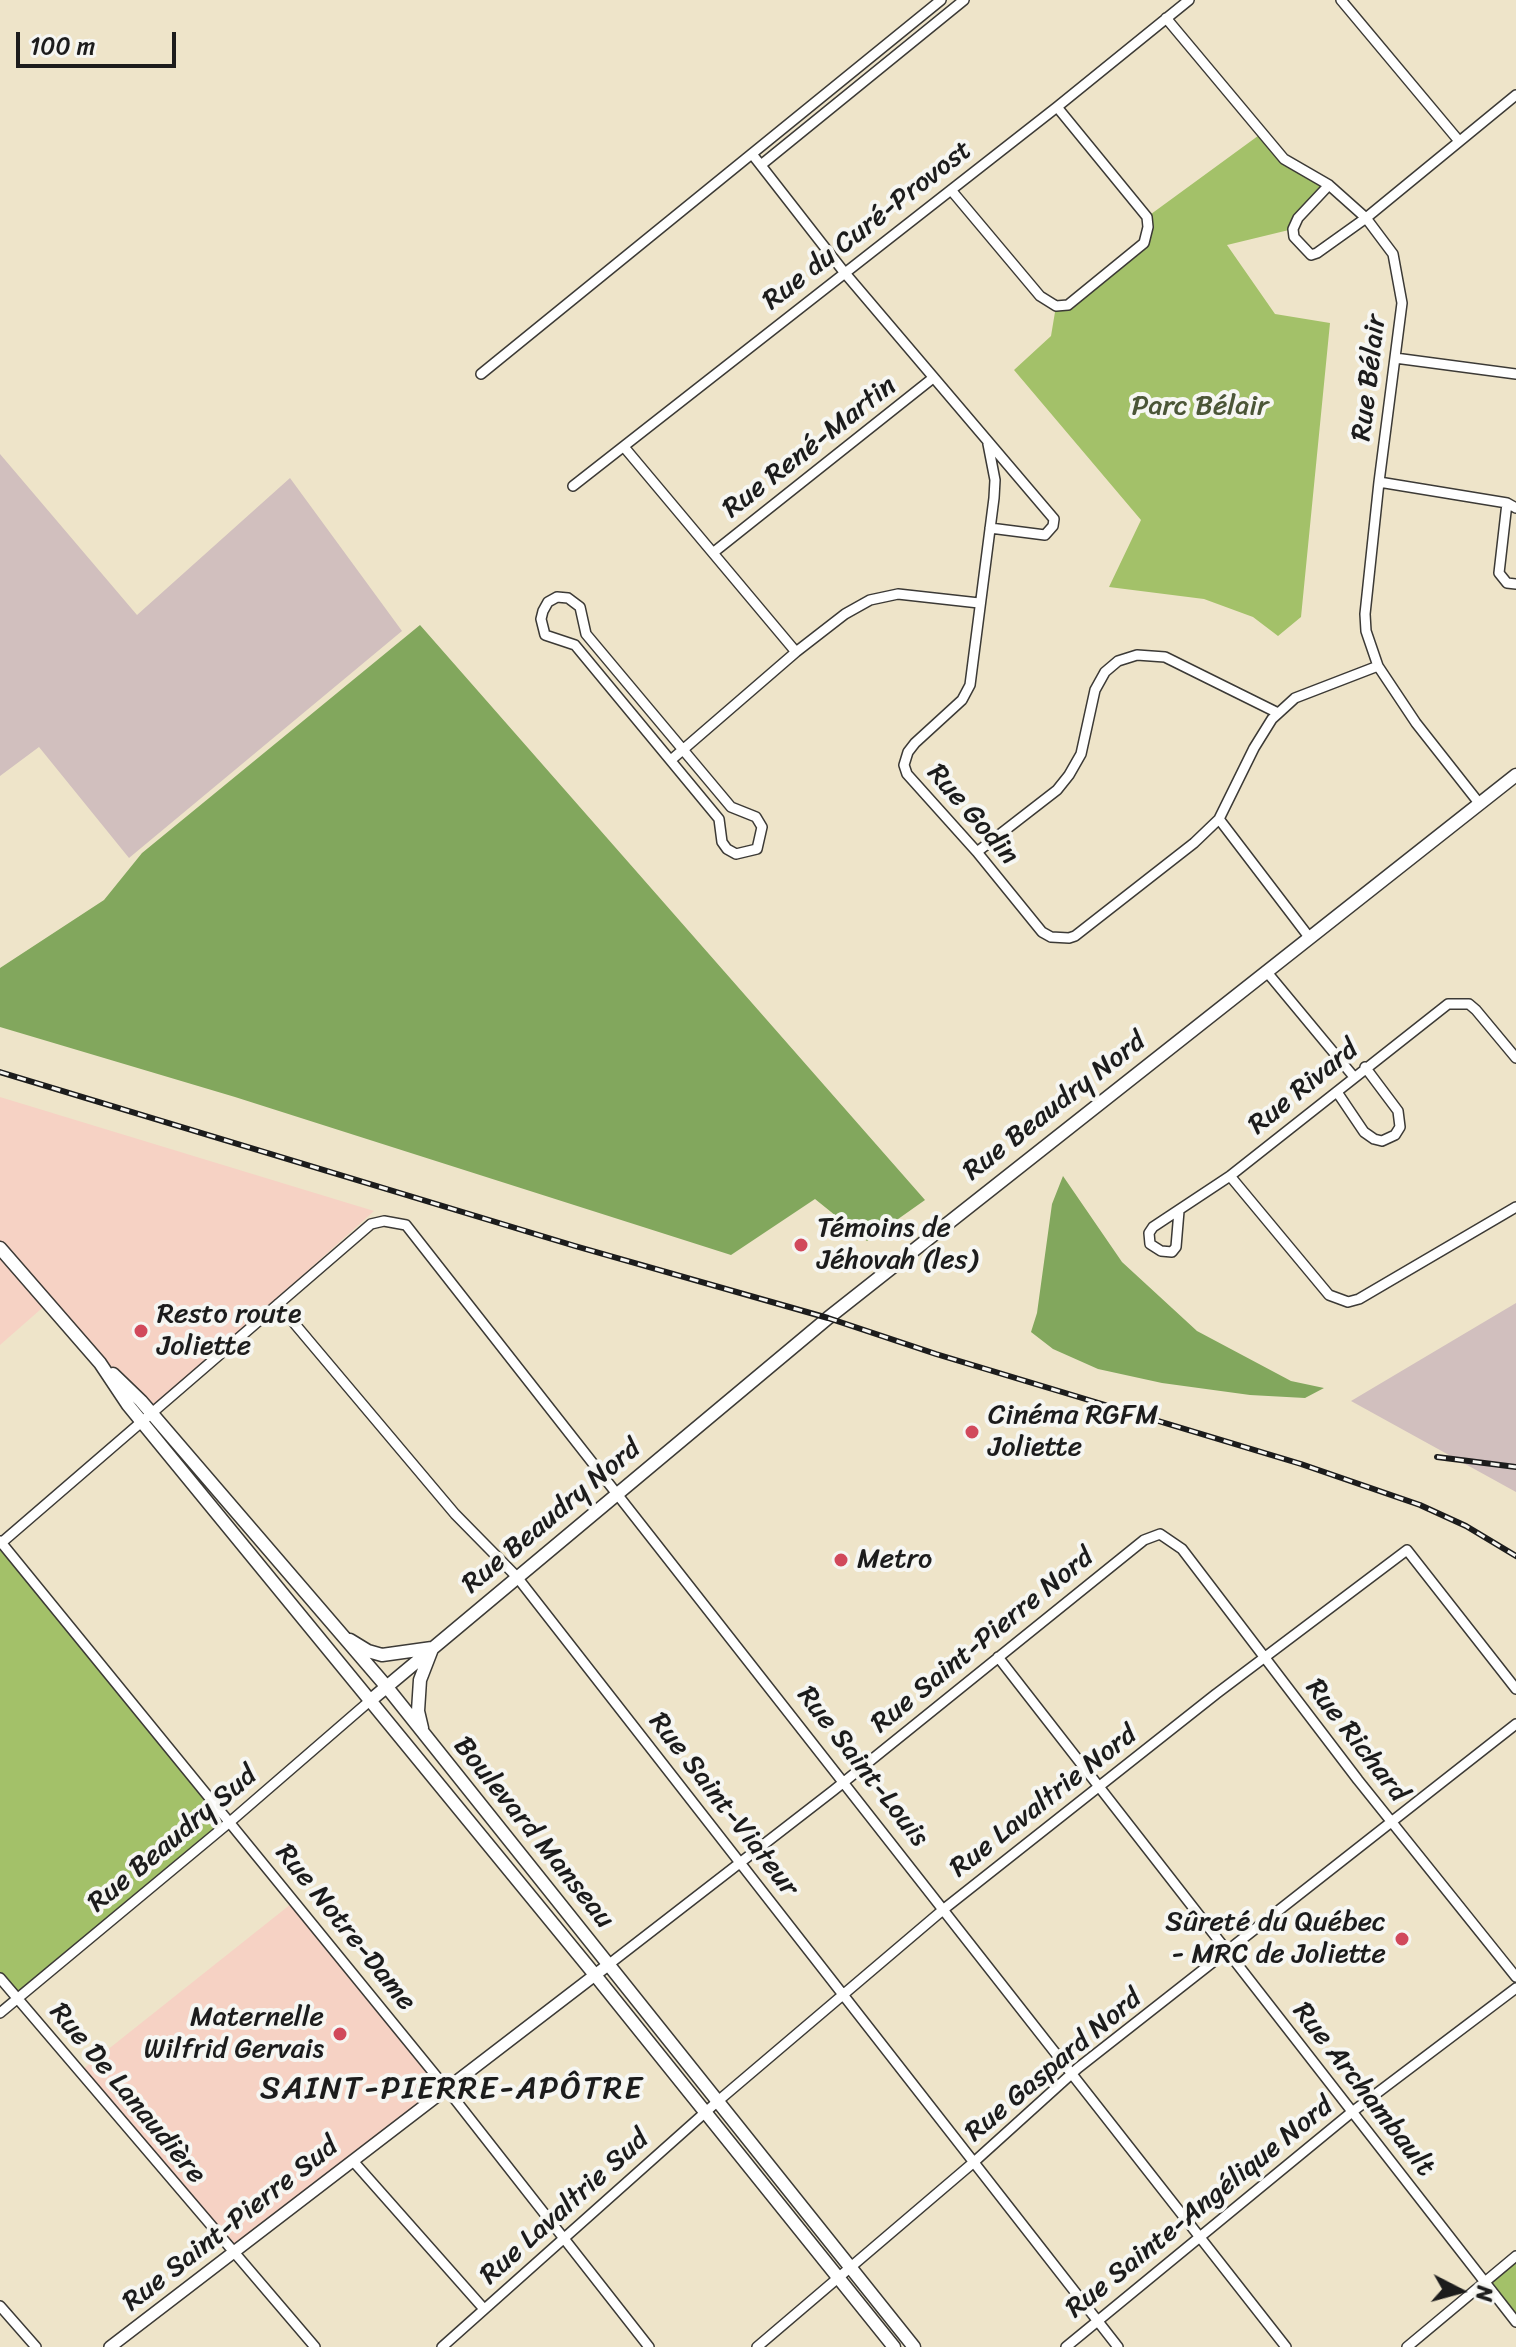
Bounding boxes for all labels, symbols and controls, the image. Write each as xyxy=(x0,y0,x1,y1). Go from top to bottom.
scale bar xyxy=(20,16,180,66)
text: 100 m xyxy=(30,25,95,67)
street label: Rue du Curé-Provost xyxy=(757,134,979,318)
street label: Rue Bélair xyxy=(1346,313,1394,443)
street label: Rue René-Martin xyxy=(716,370,904,526)
park label: Parc Bélair xyxy=(1131,390,1269,424)
street label: Rue Godin xyxy=(919,758,1025,872)
street label: Rue Beaudry Nord xyxy=(957,1025,1153,1189)
street label: Rue Rivard xyxy=(1242,1033,1366,1143)
place label: Témoins de Jéhovah (les) xyxy=(817,1212,978,1278)
marker: Témoins de Jéhovah (les) xyxy=(792,1236,810,1254)
place label: Resto route Joliette xyxy=(157,1298,301,1364)
marker: Resto route Joliette xyxy=(132,1322,150,1340)
place label: Cinéma RGFM Joliette xyxy=(988,1399,1158,1465)
marker: Cinéma RGFM Joliette xyxy=(963,1423,981,1441)
street label: Rue Beaudry Nord xyxy=(456,1433,648,1601)
street label: Rue Saint-Pierre Nord xyxy=(865,1541,1101,1741)
place label: Metro xyxy=(857,1543,932,1577)
marker: Metro xyxy=(832,1551,850,1569)
street label: Rue Richard xyxy=(1297,1673,1415,1809)
street label: Rue Saint-Louis xyxy=(789,1680,935,1854)
street label: Rue Saint-Viateur xyxy=(641,1706,805,1904)
street label: Rue Lavaltrie Nord xyxy=(944,1719,1144,1885)
street label: Boulevard Manseau xyxy=(445,1730,621,1936)
street label: Rue Beaudry Sud xyxy=(82,1760,264,1920)
street label: Rue Notre-Dame xyxy=(267,1838,423,2018)
place label: Sûreté du Québec - MRC de Joliette xyxy=(1165,1906,1386,1972)
marker: Sûreté du Québec - MRC de Joliette xyxy=(1393,1930,1411,1948)
street label: Rue Gaspard Nord xyxy=(959,1982,1149,2150)
street label: Rue Archambault xyxy=(1285,1996,1441,2184)
street label: Rue De Lanaudière xyxy=(41,1997,213,2191)
place label: Maternelle Wilfrid Gervais xyxy=(144,2001,324,2067)
marker: Maternelle Wilfrid Gervais xyxy=(331,2025,349,2043)
district label: SAINT-PIERRE-APÔTRE xyxy=(264,2071,640,2109)
street label: Rue Sainte-Angélique Nord xyxy=(1060,2090,1340,2326)
street label: Rue Lavaltrie Sud xyxy=(474,2124,656,2292)
street label: Rue Saint-Pierre Sud xyxy=(117,2131,345,2319)
north arrow xyxy=(1420,2251,1500,2331)
text: N xyxy=(1464,2284,1505,2303)

